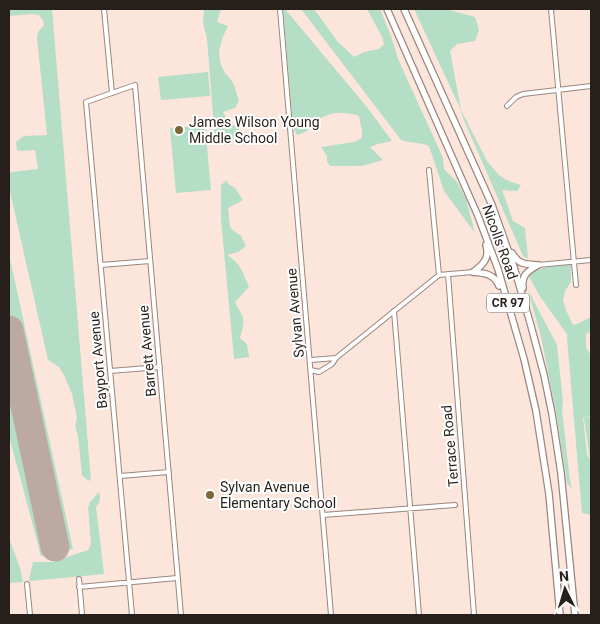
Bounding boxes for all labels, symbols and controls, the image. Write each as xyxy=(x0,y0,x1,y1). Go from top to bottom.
place label: James Wilson Young Middle School xyxy=(189,114,320,146)
marker: James Wilson Young Middle School xyxy=(173,124,185,136)
street label: Nicolls Road xyxy=(479,202,521,282)
street label: Sylvan Avenue xyxy=(283,268,307,358)
road number: CR 97 xyxy=(487,294,529,312)
street label: Barrett Avenue xyxy=(135,305,159,397)
street label: Bayport Avenue xyxy=(86,311,110,409)
street label: Terrace Road xyxy=(438,404,462,488)
place label: Sylvan Avenue Elementary School xyxy=(220,479,336,511)
marker: Sylvan Avenue Elementary School xyxy=(204,489,216,501)
north arrow xyxy=(540,564,590,614)
text: N xyxy=(558,568,569,584)

